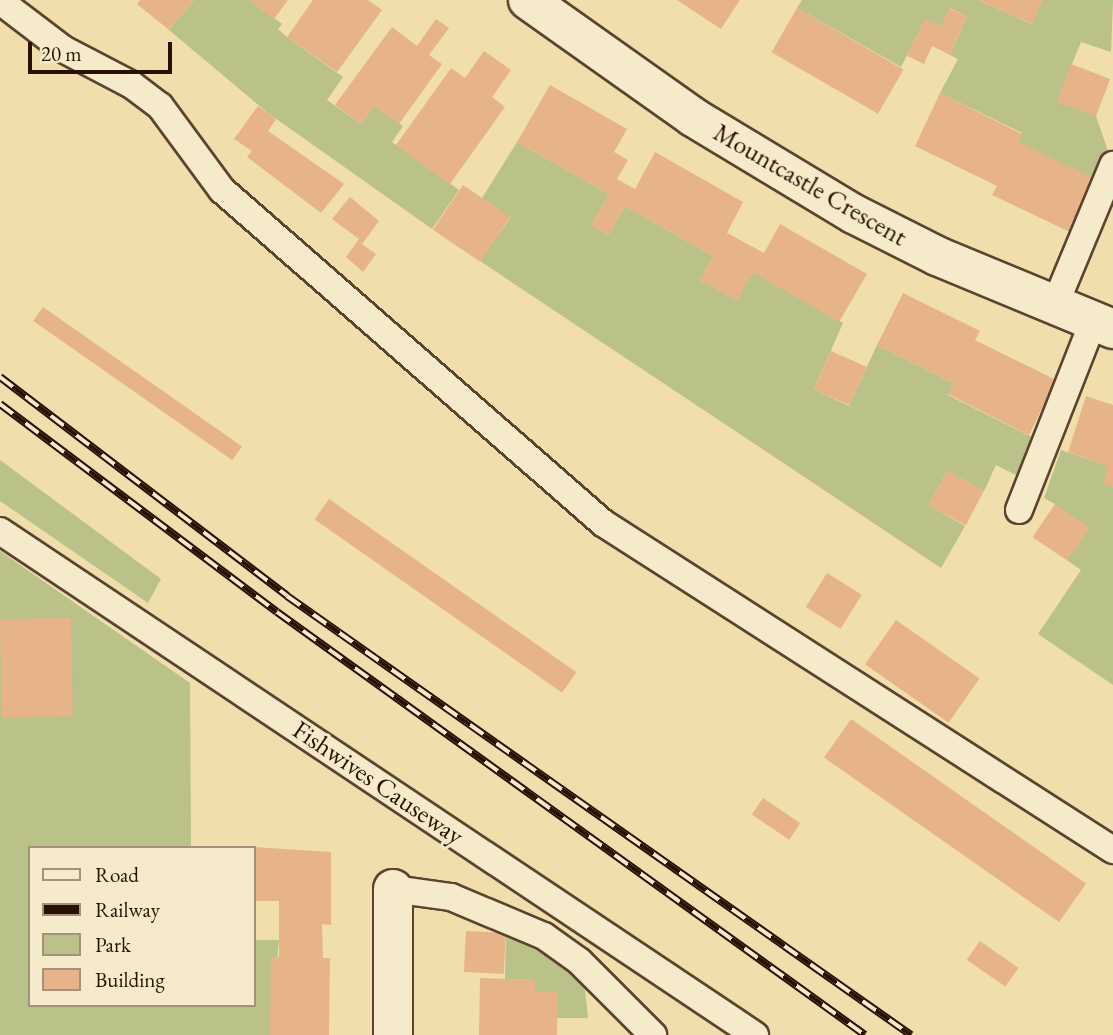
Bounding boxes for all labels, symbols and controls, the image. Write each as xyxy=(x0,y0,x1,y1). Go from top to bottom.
scale bar xyxy=(32,28,175,72)
text: 20 m xyxy=(41,40,82,67)
street label: Mountcastle Crescent xyxy=(708,117,912,253)
street label: Fishwives Causeway xyxy=(287,714,469,852)
legend xyxy=(28,846,256,1007)
text: Road xyxy=(95,861,139,888)
text: Railway xyxy=(95,896,160,923)
text: Park xyxy=(95,931,131,958)
text: Building xyxy=(95,966,165,993)

